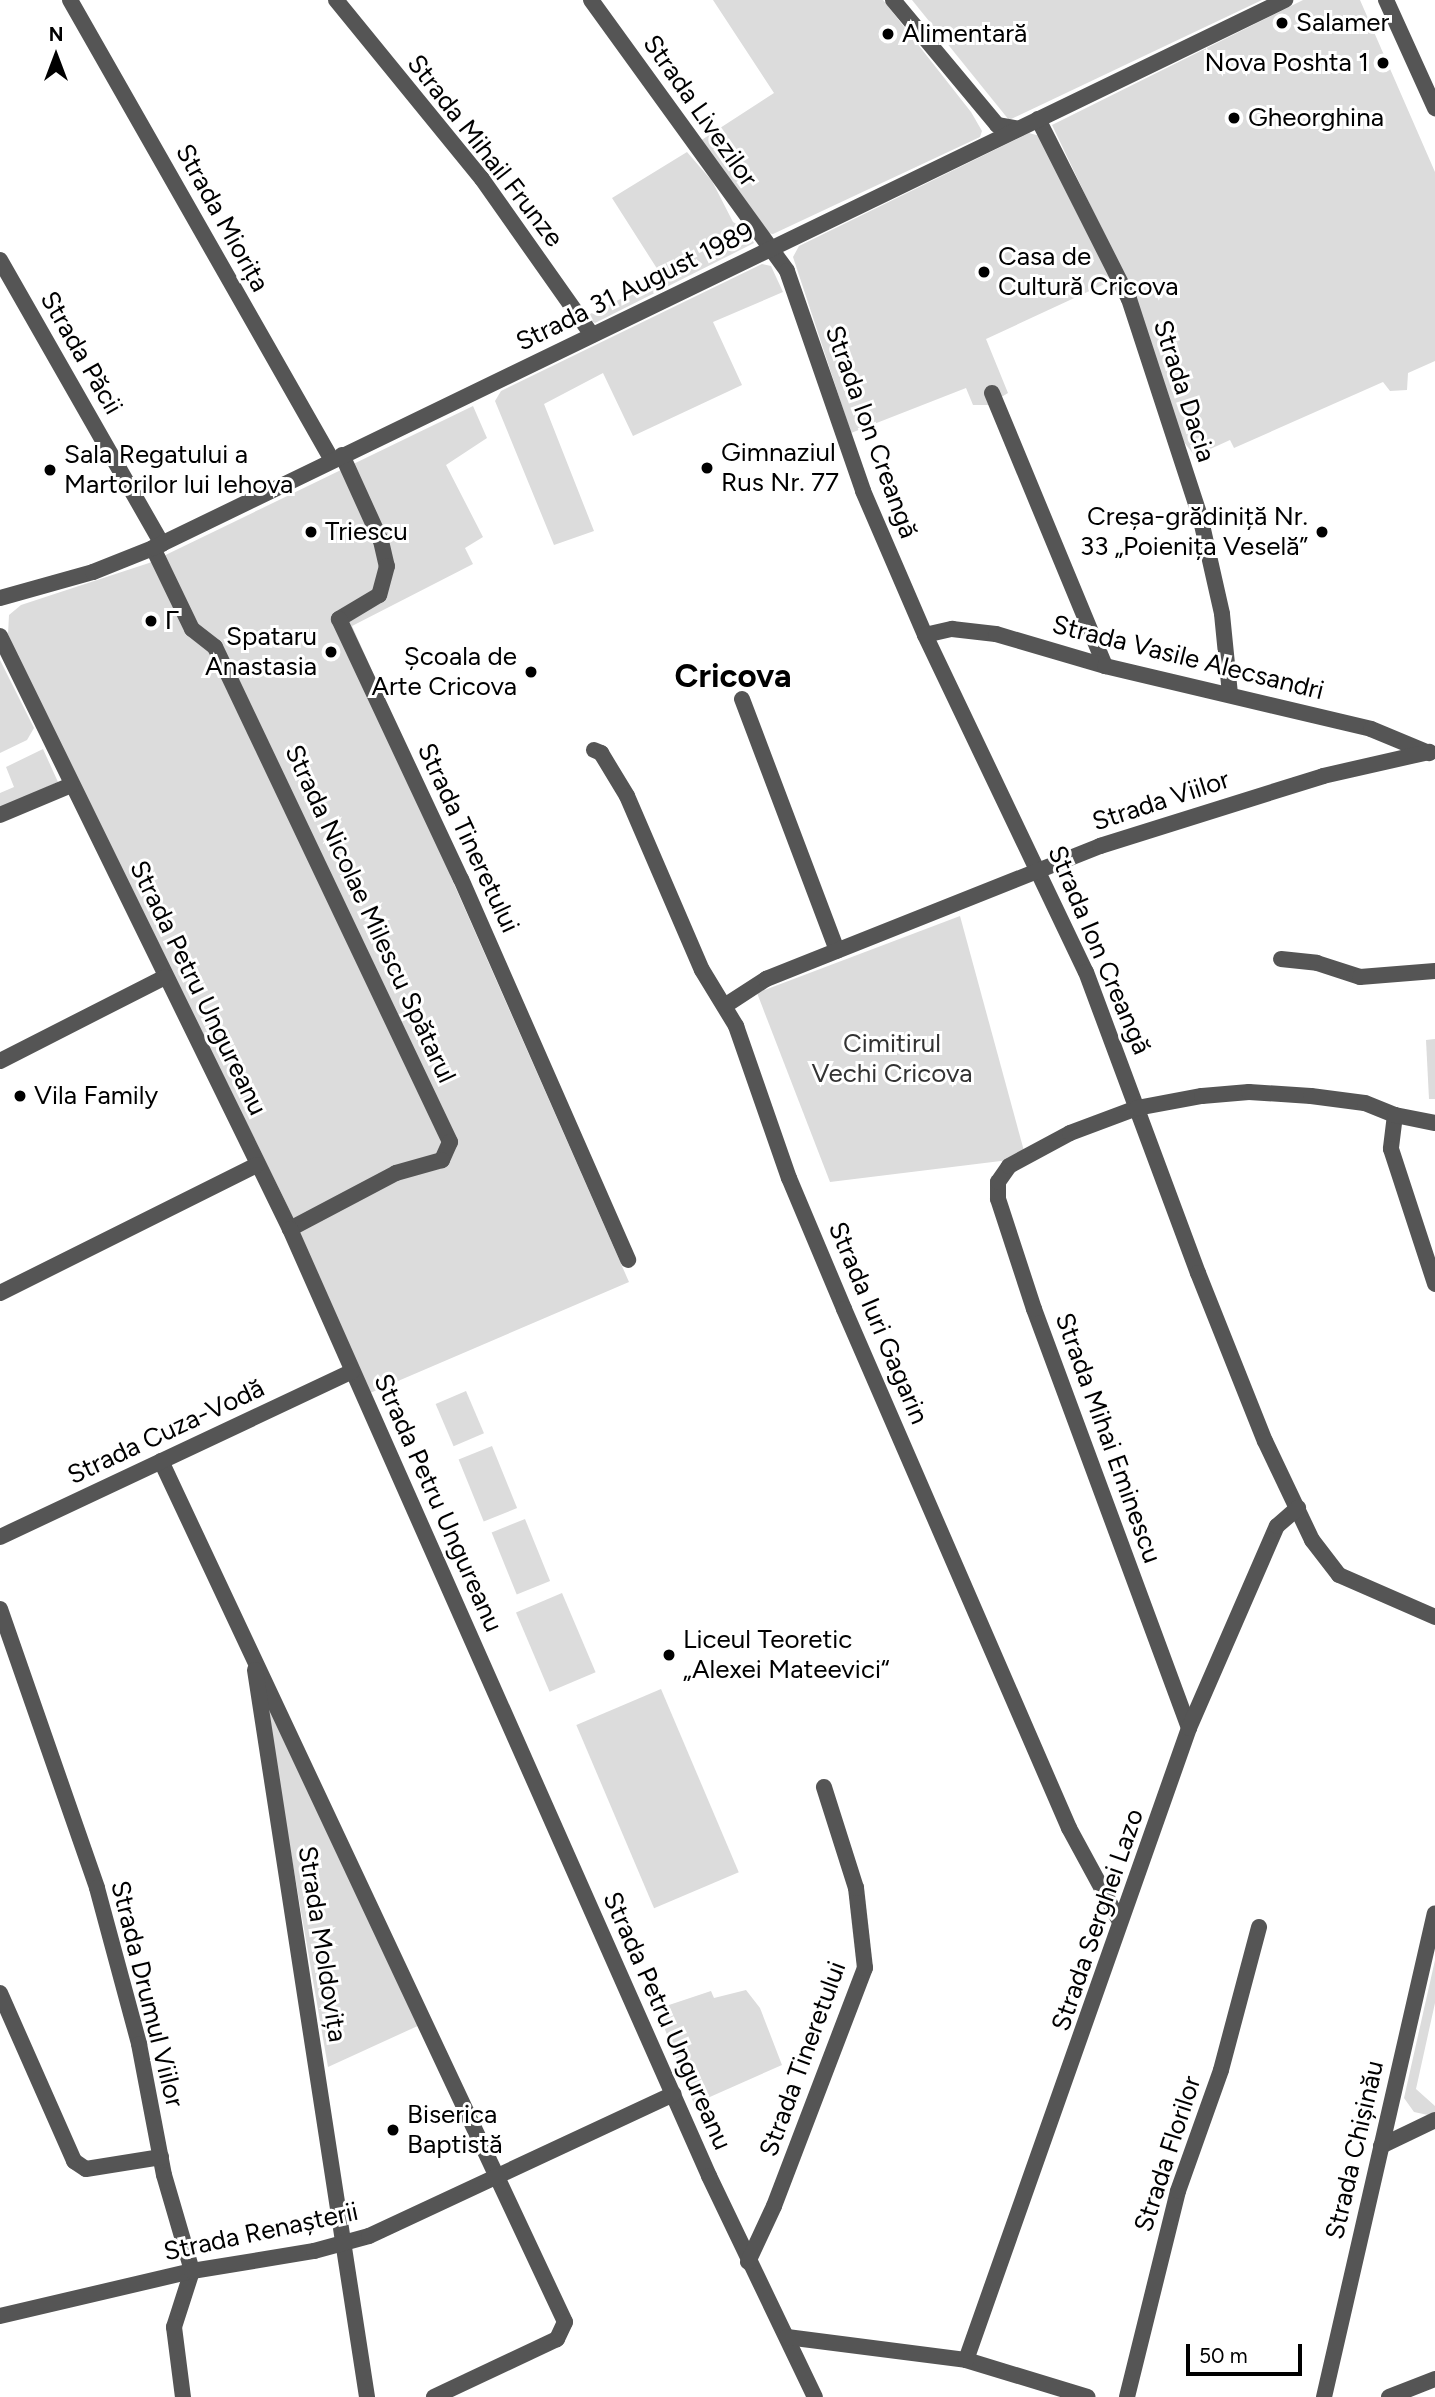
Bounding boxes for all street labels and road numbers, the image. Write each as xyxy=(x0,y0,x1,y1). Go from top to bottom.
street label: Strada Livezilor xyxy=(636,29,764,193)
street label: Strada Mihail Frunze xyxy=(400,49,570,253)
street label: Strada Miorița xyxy=(169,139,275,297)
street label: Strada 31 August 1989 xyxy=(511,216,759,358)
street label: Strada Păcii xyxy=(33,286,129,420)
street label: Strada Dacia xyxy=(1146,316,1222,466)
street label: Strada Ion Creangă xyxy=(818,322,924,542)
street label: Strada Vasile Alecsandri xyxy=(1049,609,1327,707)
street label: Strada Tineretului xyxy=(410,738,526,938)
street label: Strada Nicolae Milescu Spătarul xyxy=(278,740,462,1088)
street label: Strada Viilor xyxy=(1088,764,1234,838)
street label: Strada Ion Creangă xyxy=(1041,841,1157,1059)
street label: Strada Petru Ungureanu xyxy=(123,856,273,1120)
street label: Strada Iuri Gagarin xyxy=(821,1217,935,1429)
street label: Strada Mihai Eminescu xyxy=(1048,1309,1168,1567)
street label: Strada Petru Ungureanu xyxy=(367,1369,509,1637)
street label: Strada Cuza-Vodă xyxy=(63,1373,269,1491)
street label: Strada Serghei Lazo xyxy=(1045,1805,1151,2035)
street label: Strada Moldovița xyxy=(291,1844,353,2044)
street label: Strada Drumul Viilor xyxy=(104,1877,190,2111)
street label: Strada Petru Ungureanu xyxy=(596,1887,738,2155)
street label: Strada Tineretului xyxy=(753,1957,853,2161)
street label: Strada Chișinău xyxy=(1319,2058,1391,2242)
street label: Strada Florilor xyxy=(1128,2072,1208,2236)
street label: Strada Renașterii xyxy=(161,2196,361,2268)

